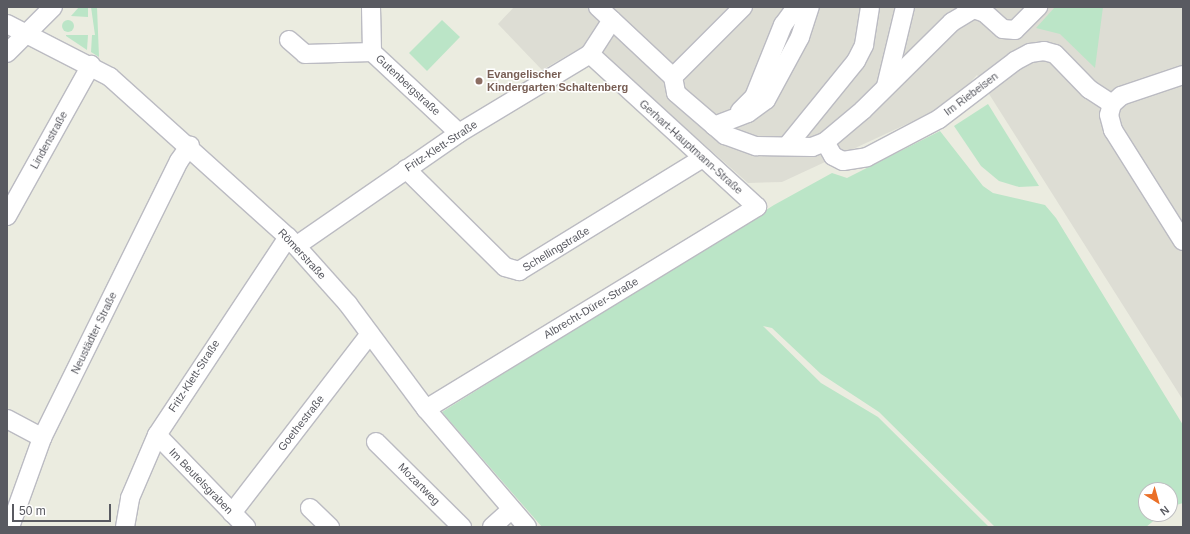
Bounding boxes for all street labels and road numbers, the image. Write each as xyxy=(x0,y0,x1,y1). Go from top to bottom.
street label: Gutenbergstraße xyxy=(373,52,443,118)
street label: Im Riebeisen xyxy=(941,69,1001,119)
street label: Gerhart-Hauptmann-Straße xyxy=(637,97,745,197)
street label: Lindenstraße xyxy=(28,109,70,171)
street label: Fritz-Klett-Straße xyxy=(402,118,480,174)
street label: Schellingstraße xyxy=(520,224,592,274)
street label: Römerstraße xyxy=(275,226,329,282)
street label: Albrecht-Dürer-Straße xyxy=(541,274,641,342)
street label: Neustädter Straße xyxy=(68,290,120,376)
street label: Fritz-Klett-Straße xyxy=(166,337,222,415)
street label: Goethestraße xyxy=(275,392,327,454)
street label: Im Beutelsgraben xyxy=(166,445,236,517)
street label: Mozartweg xyxy=(395,460,443,508)

